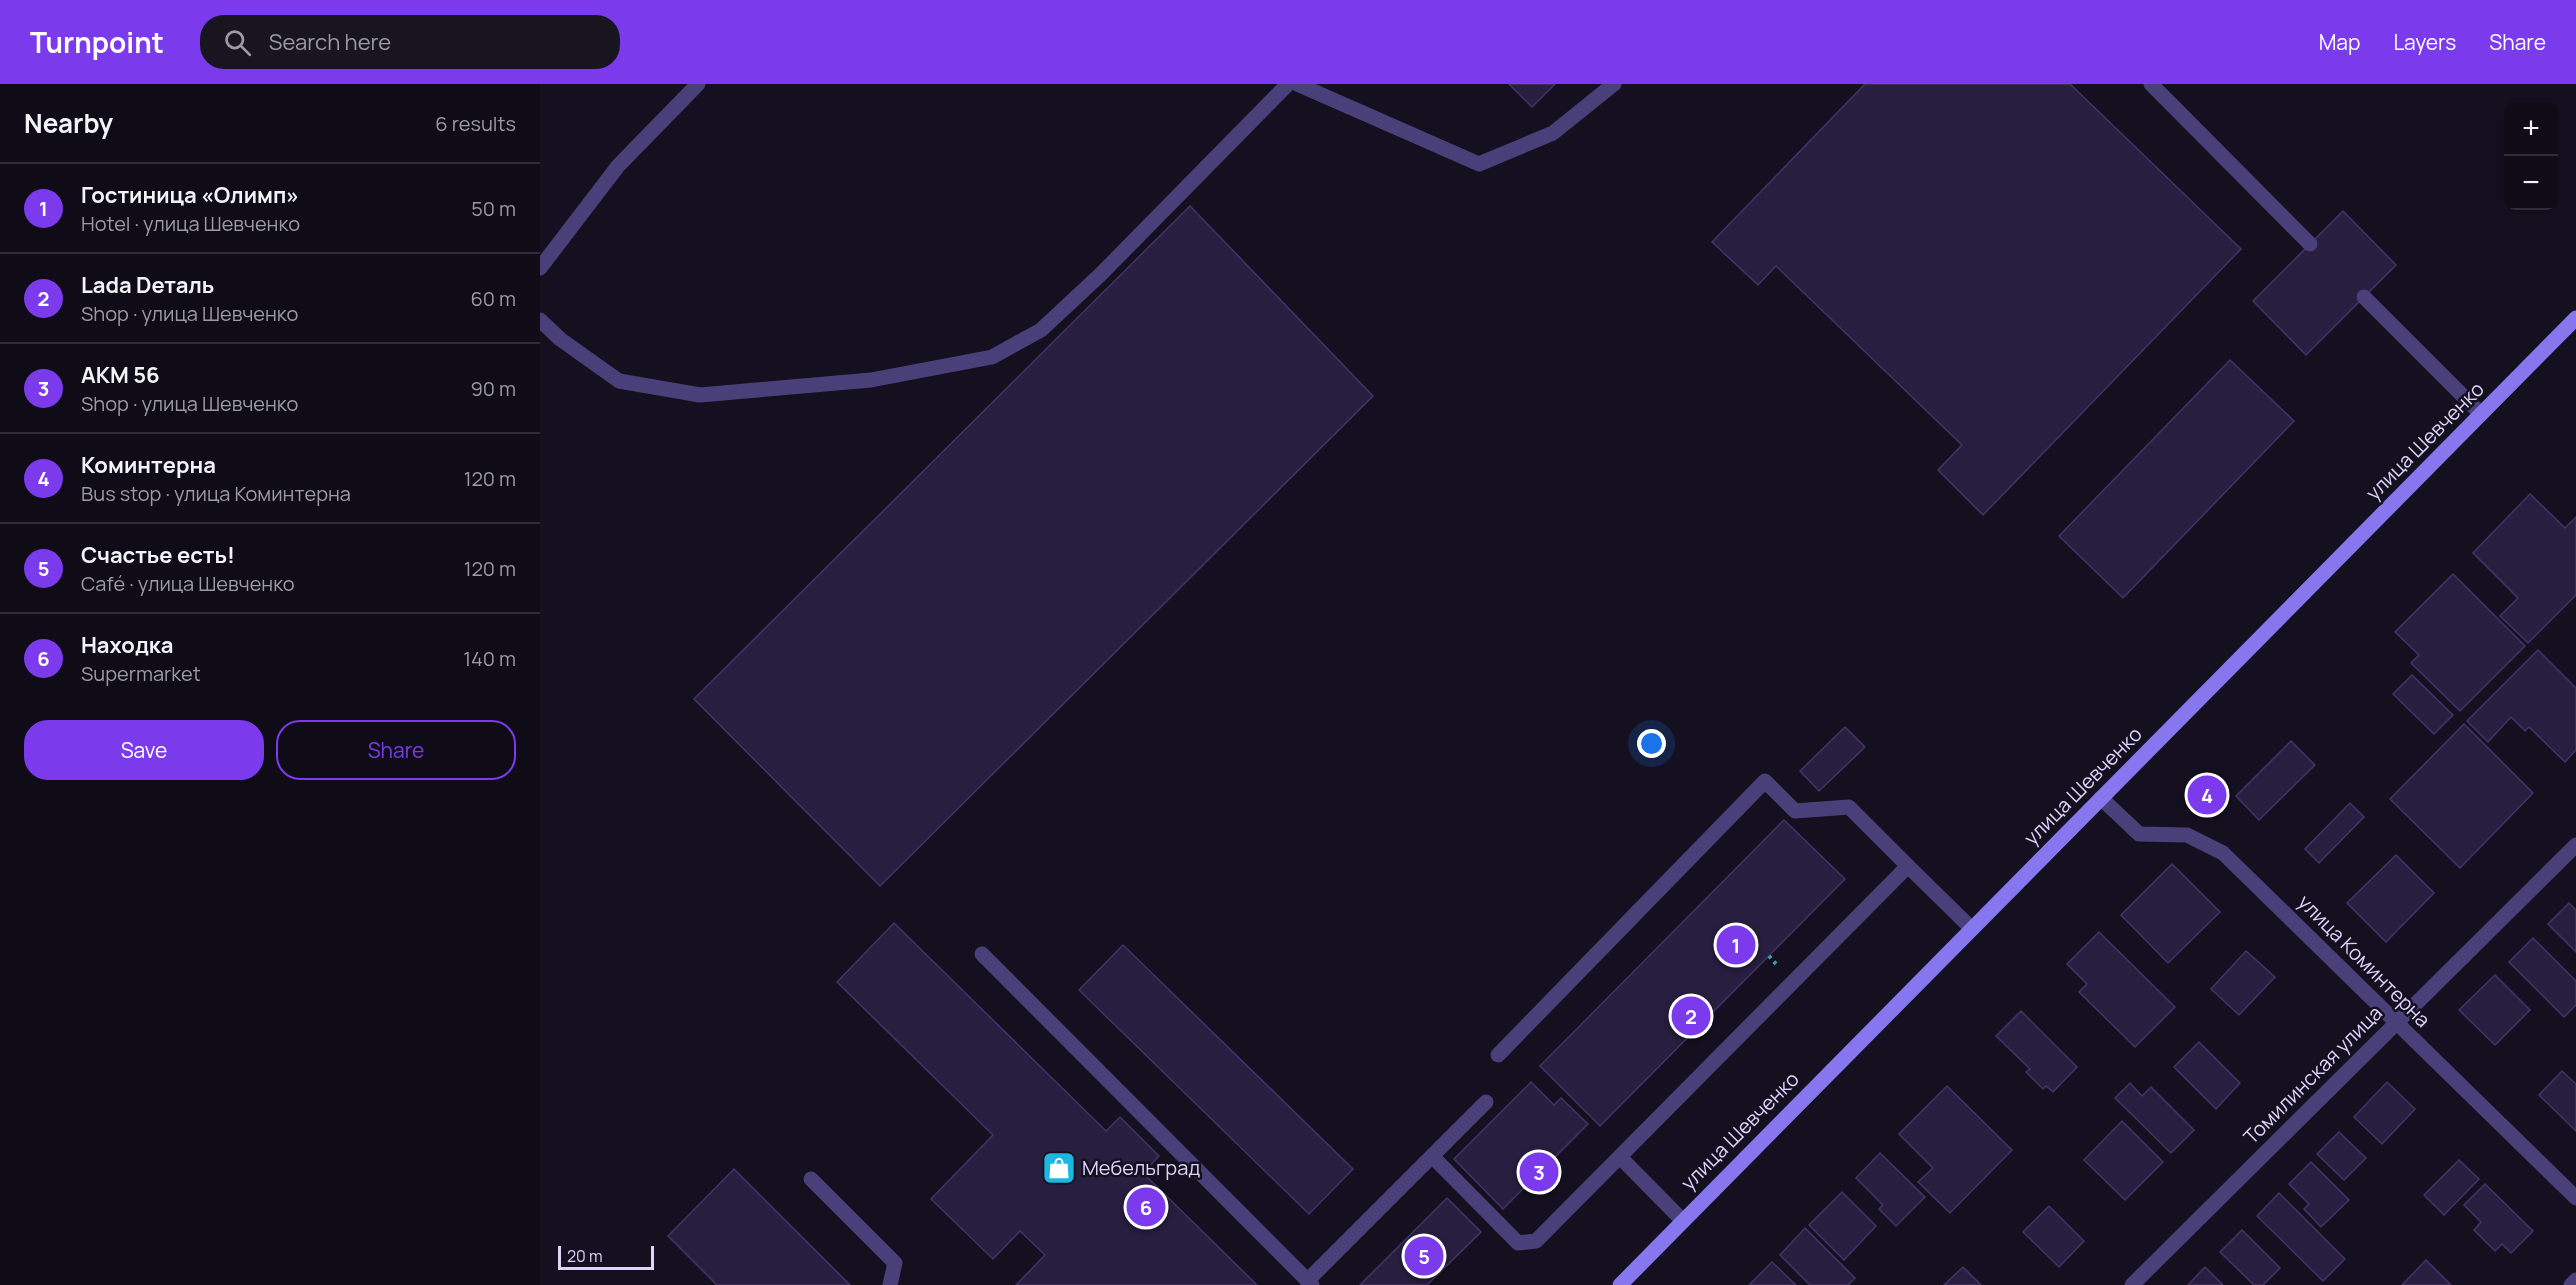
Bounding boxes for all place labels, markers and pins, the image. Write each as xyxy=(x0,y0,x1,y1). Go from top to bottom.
pin: 4 xyxy=(2188,772,2226,818)
pin: 1 xyxy=(1716,922,1756,968)
pin: 2 xyxy=(1672,994,1710,1038)
shop icon: Мебельград xyxy=(1041,1150,1077,1186)
pin: 3 xyxy=(1520,1150,1558,1194)
place label: Мебельград xyxy=(1082,1154,1200,1181)
pin: 6 xyxy=(1126,1184,1166,1230)
pin: 5 xyxy=(1404,1234,1444,1278)

